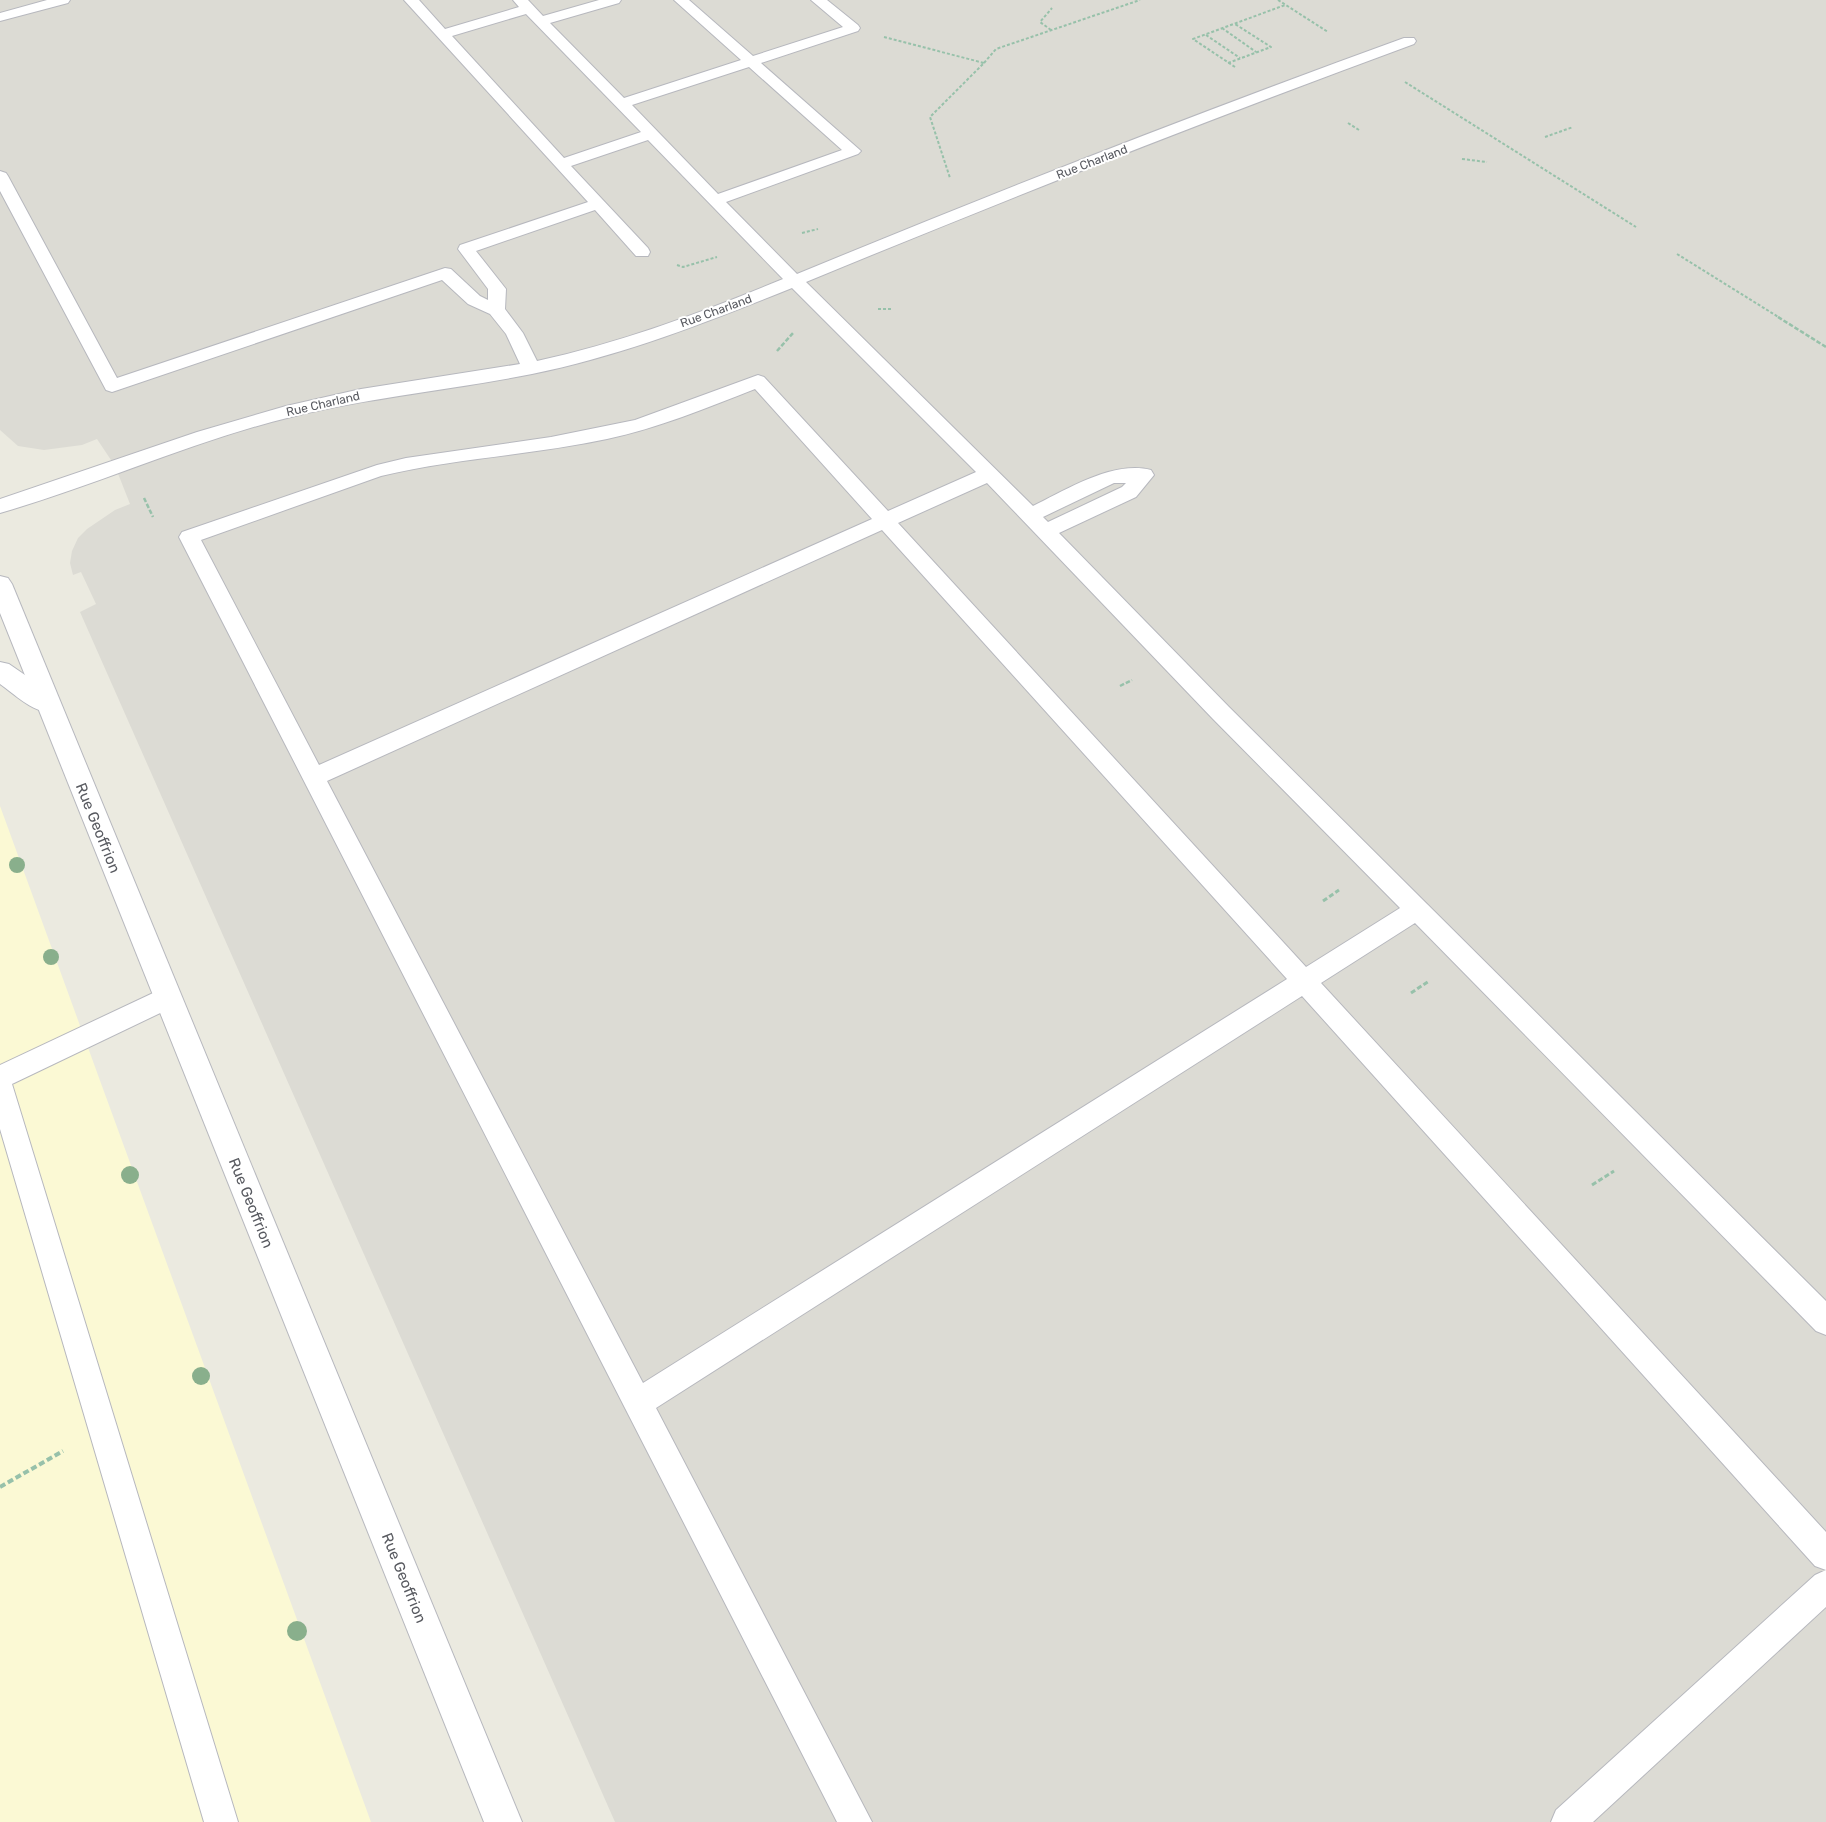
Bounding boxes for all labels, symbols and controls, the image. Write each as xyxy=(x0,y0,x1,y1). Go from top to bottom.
street label: Rue Charland xyxy=(1054,142,1130,182)
street label: Rue Charland xyxy=(678,292,754,330)
street label: Rue Charland xyxy=(285,389,361,419)
street label: Rue Geoffrion xyxy=(72,780,124,876)
street label: Rue Geoffrion xyxy=(225,1155,277,1251)
street label: Rue Geoffrion xyxy=(378,1530,430,1626)

